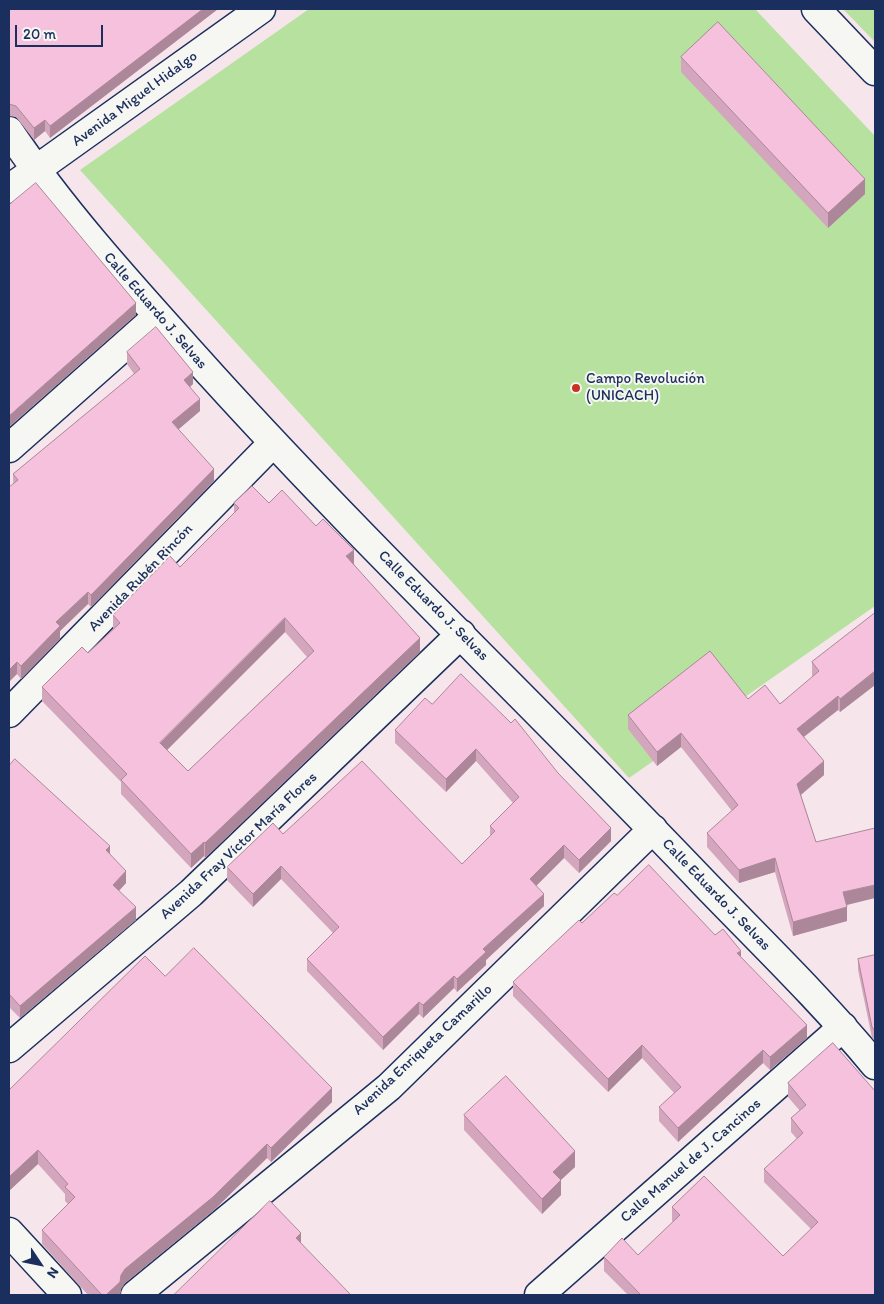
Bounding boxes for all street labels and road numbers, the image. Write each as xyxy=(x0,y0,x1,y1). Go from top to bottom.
street label: Avenida Miguel Hidalgo xyxy=(69,48,201,150)
street label: Calle Eduardo J. Selvas xyxy=(99,249,211,373)
street label: Avenida Rubén Rincón xyxy=(85,520,197,636)
street label: Calle Eduardo J. Selvas xyxy=(374,547,492,665)
street label: Avenida Fray Víctor María Flores xyxy=(157,768,321,924)
street label: Calle Eduardo J. Selvas xyxy=(658,835,774,955)
street label: Avenida Enriqueta Camarillo xyxy=(350,981,496,1119)
street label: Calle Manuel de J. Cancinos xyxy=(617,1095,765,1227)

